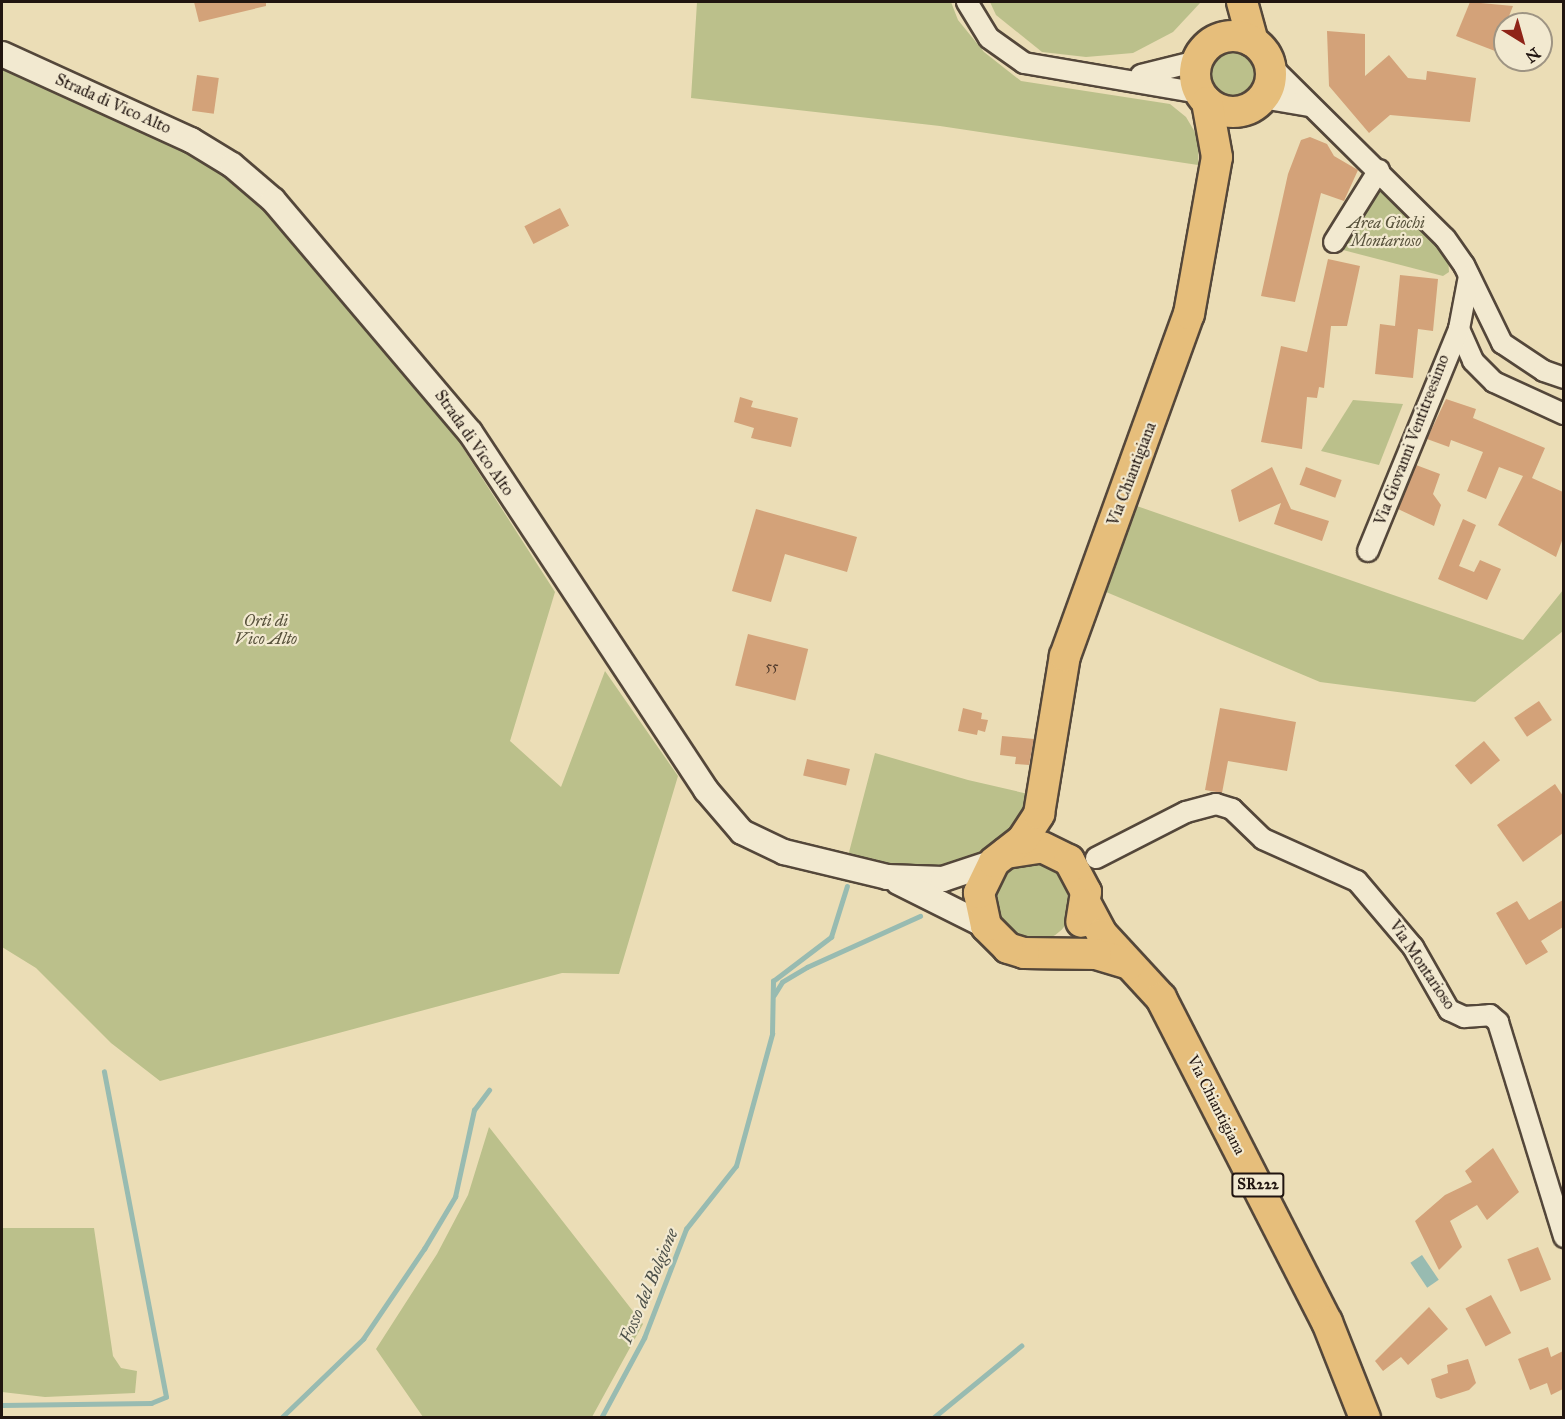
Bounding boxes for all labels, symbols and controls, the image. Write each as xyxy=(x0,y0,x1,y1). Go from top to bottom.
north arrow xyxy=(1493,12,1553,72)
text: N xyxy=(1522,43,1544,67)
street label: Strada di Vico Alto xyxy=(52,70,174,138)
park label: Area Giochi Montarioso xyxy=(1347,213,1425,251)
street label: Via Giovanni Ventitreesimo xyxy=(1371,352,1453,528)
street label: Strada di Vico Alto xyxy=(430,387,518,499)
street label: Via Chiantigiana xyxy=(1103,420,1161,528)
park label: Orti di Vico Alto xyxy=(235,611,297,649)
house number: 55 xyxy=(765,659,779,675)
street label: Via Montarioso xyxy=(1385,917,1459,1013)
street label: Via Chiantigiana xyxy=(1183,1052,1249,1158)
road number: SR222 xyxy=(1231,1173,1285,1197)
water label: Fosso del Bolgione xyxy=(615,1225,683,1347)

